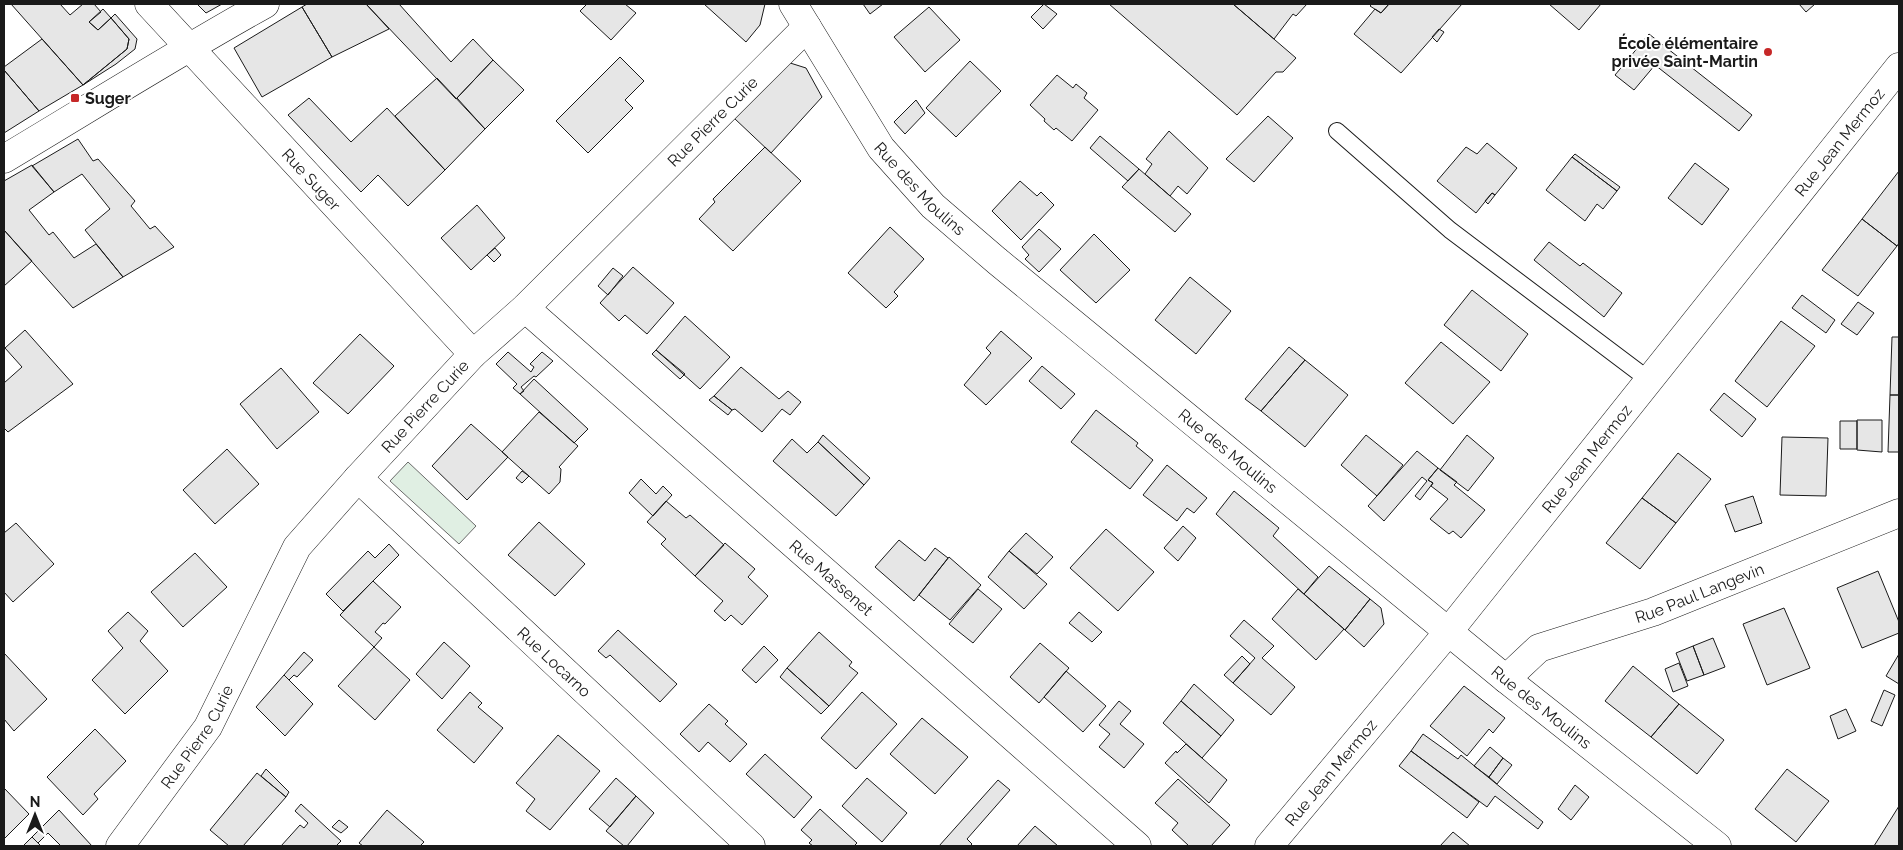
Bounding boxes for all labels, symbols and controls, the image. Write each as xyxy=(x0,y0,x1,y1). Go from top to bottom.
place label: École élémentaire privée Saint-Martin xyxy=(1612,33,1758,71)
marker: École élémentaire privée Saint-Martin xyxy=(1762,46,1774,58)
street label: Rue Pierre Curie xyxy=(664,73,762,171)
street label: Rue Jean Mermoz xyxy=(1791,84,1889,200)
place label: Suger xyxy=(85,89,131,108)
marker: Suger xyxy=(69,92,81,104)
street label: Rue des Moulins xyxy=(870,138,969,240)
street label: Rue Suger xyxy=(278,145,345,215)
street label: Rue Pierre Curie xyxy=(377,356,473,457)
street label: Rue Jean Mermoz xyxy=(1538,401,1636,517)
street label: Rue des Moulins xyxy=(1174,405,1281,497)
street label: Rue Massenet xyxy=(785,536,877,620)
street label: Rue Paul Langevin xyxy=(1633,559,1767,627)
street label: Rue Locarno xyxy=(513,623,595,701)
street label: Rue des Moulins xyxy=(1487,662,1595,753)
street label: Rue Pierre Curie xyxy=(157,682,237,792)
street label: Rue Jean Mermoz xyxy=(1281,716,1381,830)
north arrow xyxy=(10,790,60,840)
text: N xyxy=(30,794,40,810)

